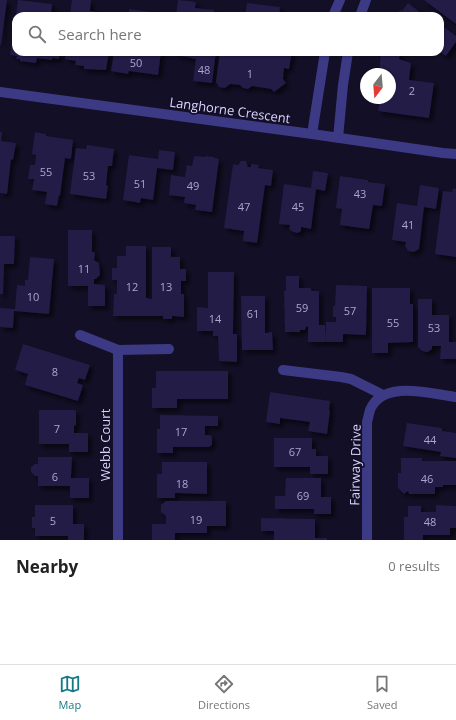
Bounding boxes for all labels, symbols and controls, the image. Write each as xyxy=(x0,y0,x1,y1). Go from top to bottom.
search box xyxy=(12,12,444,56)
icon: search xyxy=(26,23,48,45)
text: Search here xyxy=(58,24,142,44)
house number: 50 xyxy=(130,55,142,70)
house number: 48 xyxy=(198,62,210,77)
house number: 1 xyxy=(247,66,253,81)
north arrow xyxy=(360,68,396,104)
house number: 2 xyxy=(409,83,415,98)
street label: Langhorne Crescent xyxy=(168,93,292,127)
house number: 55 xyxy=(40,164,52,179)
house number: 53 xyxy=(83,168,95,183)
house number: 51 xyxy=(134,176,146,191)
house number: 49 xyxy=(187,178,199,193)
house number: 43 xyxy=(354,186,366,201)
house number: 47 xyxy=(238,199,250,214)
house number: 45 xyxy=(292,199,304,214)
house number: 41 xyxy=(402,217,414,232)
house number: 11 xyxy=(78,261,90,276)
house number: 12 xyxy=(126,279,138,294)
house number: 13 xyxy=(160,279,172,294)
house number: 10 xyxy=(27,289,39,304)
house number: 59 xyxy=(296,300,308,315)
house number: 57 xyxy=(344,303,356,318)
house number: 61 xyxy=(247,306,259,321)
house number: 14 xyxy=(209,311,222,326)
house number: 55 xyxy=(387,315,399,330)
house number: 53 xyxy=(428,320,440,335)
house number: 8 xyxy=(52,364,58,379)
street label: Webb Court xyxy=(96,408,114,481)
house number: 7 xyxy=(54,421,60,436)
house number: 17 xyxy=(175,424,187,439)
street label: Fairway Drive xyxy=(345,424,365,506)
house number: 44 xyxy=(424,432,437,447)
house number: 67 xyxy=(289,444,301,459)
house number: 6 xyxy=(52,469,58,484)
house number: 46 xyxy=(421,471,433,486)
house number: 18 xyxy=(176,476,188,491)
house number: 69 xyxy=(297,488,309,503)
house number: 19 xyxy=(190,512,202,527)
house number: 5 xyxy=(50,513,56,528)
house number: 48 xyxy=(424,514,436,529)
text: Nearby xyxy=(16,555,78,578)
text: 0 results xyxy=(388,557,440,575)
tab: Map xyxy=(58,673,81,712)
tab: Directions xyxy=(198,673,250,712)
tab: Saved xyxy=(367,673,398,712)

